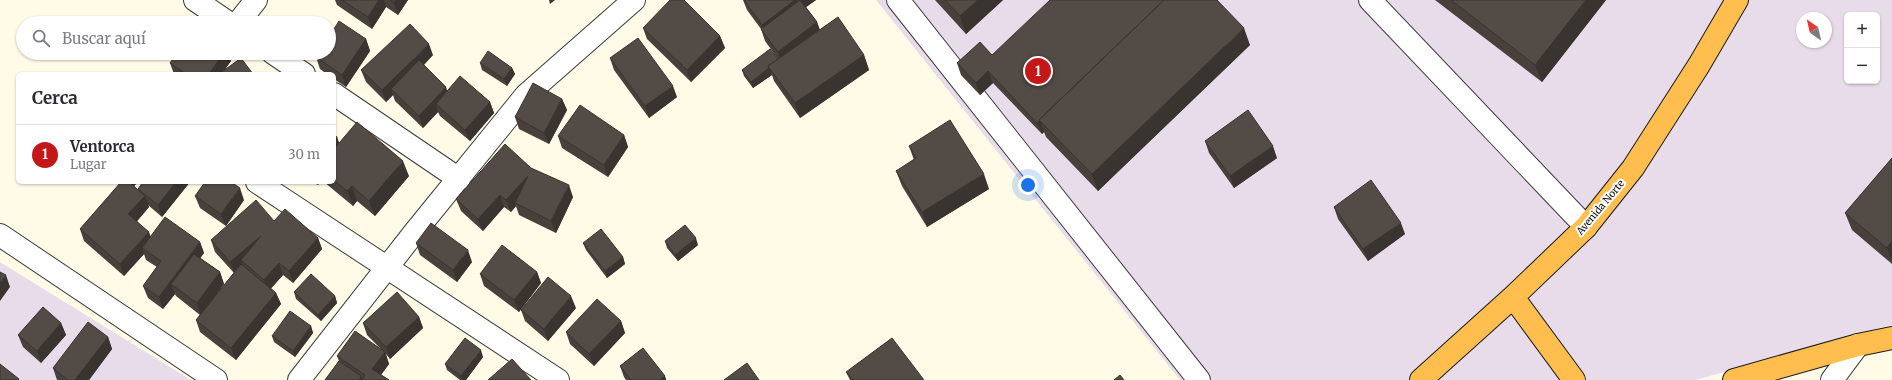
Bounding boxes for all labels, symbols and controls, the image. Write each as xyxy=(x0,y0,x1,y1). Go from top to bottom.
north arrow xyxy=(1796,12,1832,48)
map controls xyxy=(1844,12,1880,84)
button: + xyxy=(1844,12,1880,48)
search box xyxy=(16,16,336,60)
icon: search xyxy=(30,27,52,49)
text: Buscar aquí xyxy=(62,29,146,48)
button: − xyxy=(1844,48,1880,84)
pin: 1 xyxy=(1025,56,1051,86)
text: Cerca xyxy=(32,87,78,109)
text: Ventorca xyxy=(70,137,135,156)
text: 1 xyxy=(42,146,48,163)
text: 30 m xyxy=(288,146,320,163)
text: Lugar xyxy=(70,156,107,173)
your location xyxy=(1018,175,1038,195)
street label: Avenida Norte xyxy=(1573,177,1627,238)

